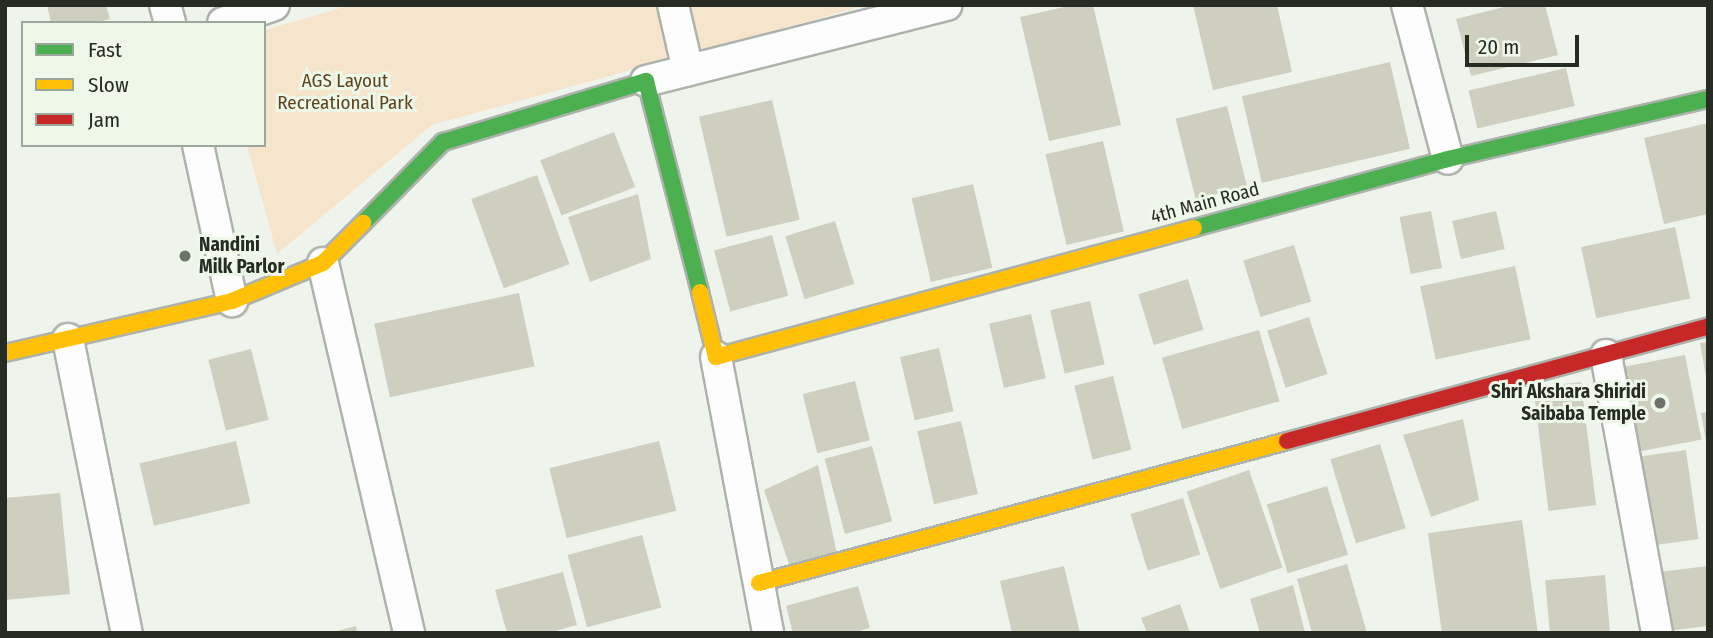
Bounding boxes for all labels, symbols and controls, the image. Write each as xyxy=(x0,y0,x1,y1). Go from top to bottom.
legend xyxy=(21,21,266,147)
scale bar xyxy=(1468,21,1582,65)
text: 20 m xyxy=(1478,34,1519,60)
text: Fast xyxy=(88,37,122,63)
park label: AGS Layout Recreational Park xyxy=(277,70,413,114)
text: Slow xyxy=(88,72,129,98)
text: Jam xyxy=(88,107,120,133)
street label: 4th Main Road xyxy=(1148,178,1262,228)
place label: Nandini Milk Parlor xyxy=(199,234,284,278)
marker: Nandini Milk Parlor xyxy=(177,248,193,264)
place label: Shri Akshara Shiridi Saibaba Temple xyxy=(1491,381,1646,425)
marker: Shri Akshara Shiridi Saibaba Temple xyxy=(1652,395,1668,411)

